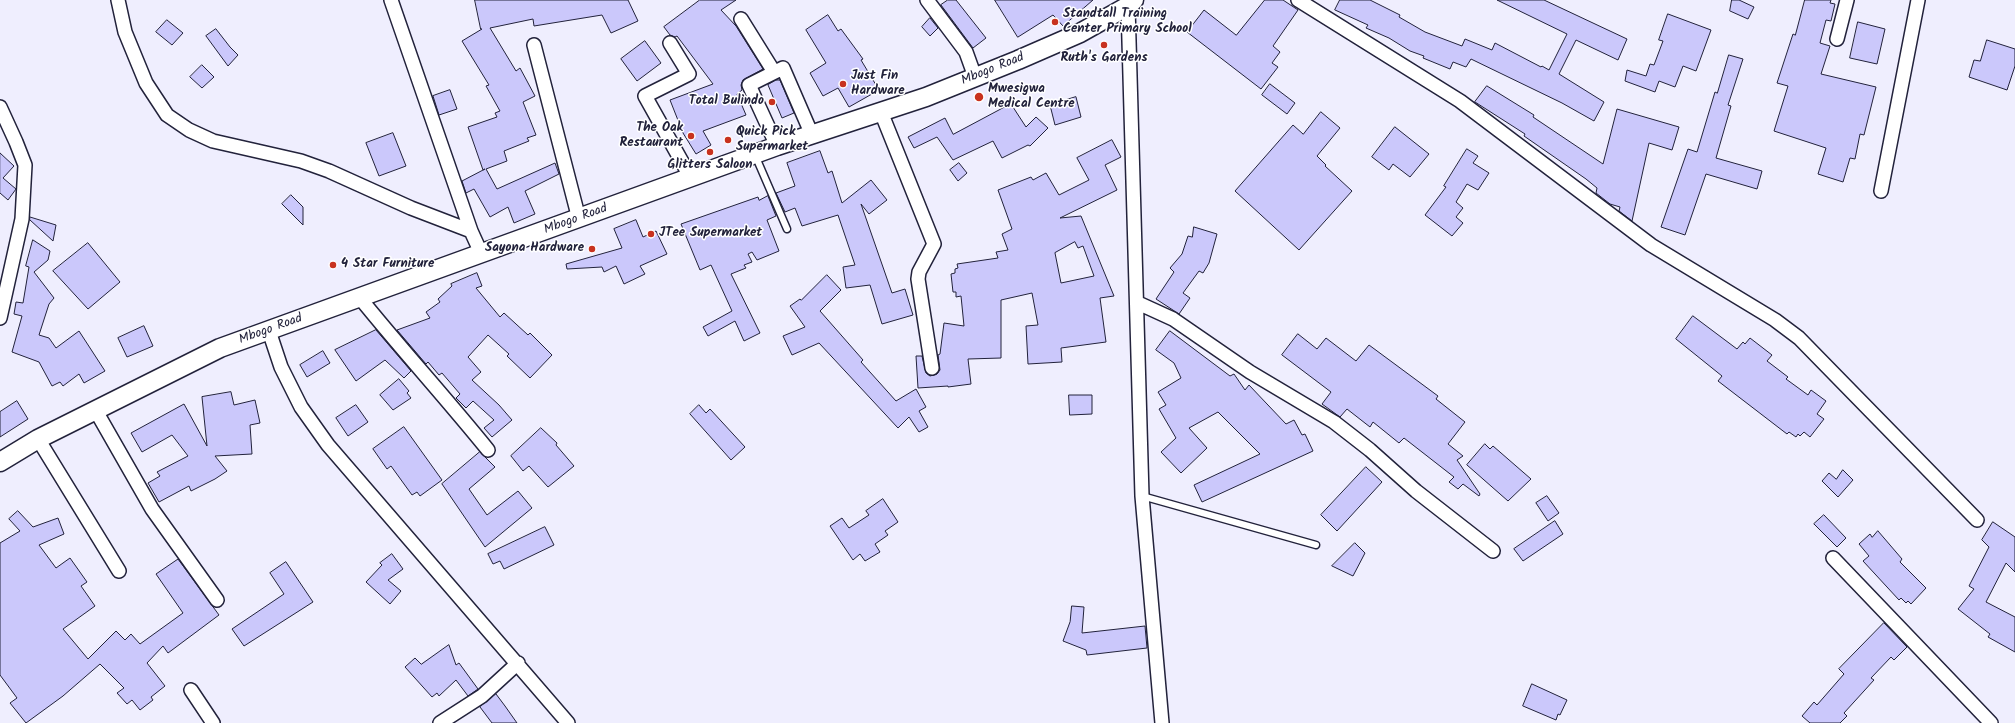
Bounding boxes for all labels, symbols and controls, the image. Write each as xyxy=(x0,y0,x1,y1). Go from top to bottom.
place label: Standtall Training Center Primary School xyxy=(1063,7,1192,38)
marker: Standtall Training Center Primary School xyxy=(1050,17,1060,27)
marker: Ruth's Gardens xyxy=(1099,40,1109,50)
street label: Mbogo Road xyxy=(959,50,1027,90)
place label: Ruth's Gardens xyxy=(1061,51,1147,67)
place label: Just Fin Hardware xyxy=(851,69,905,100)
marker: Just Fin Hardware xyxy=(838,79,848,89)
place label: Mwesigwa Medical Centre xyxy=(988,82,1074,113)
marker: Mwesigwa Medical Centre xyxy=(973,91,985,103)
place label: Total Bulindo xyxy=(689,94,764,110)
marker: Total Bulindo xyxy=(767,97,777,107)
place label: The Oak Restaurant xyxy=(620,121,683,152)
place label: Quick Pick Supermarket xyxy=(736,125,808,156)
marker: The Oak Restaurant xyxy=(686,131,696,141)
marker: Quick Pick Supermarket xyxy=(723,135,733,145)
marker: Glitters Saloon xyxy=(705,147,715,157)
place label: Glitters Saloon xyxy=(668,158,752,174)
street label: Mbogo Road xyxy=(542,201,610,239)
place label: JTee Supermarket xyxy=(659,226,762,242)
marker: JTee Supermarket xyxy=(646,229,656,239)
place label: Sayona Hardware xyxy=(485,241,584,257)
marker: Sayona Hardware xyxy=(587,244,597,254)
place label: 4 Star Furniture xyxy=(341,257,434,273)
marker: 4 Star Furniture xyxy=(328,260,338,270)
street label: Mbogo Road xyxy=(237,311,305,349)

